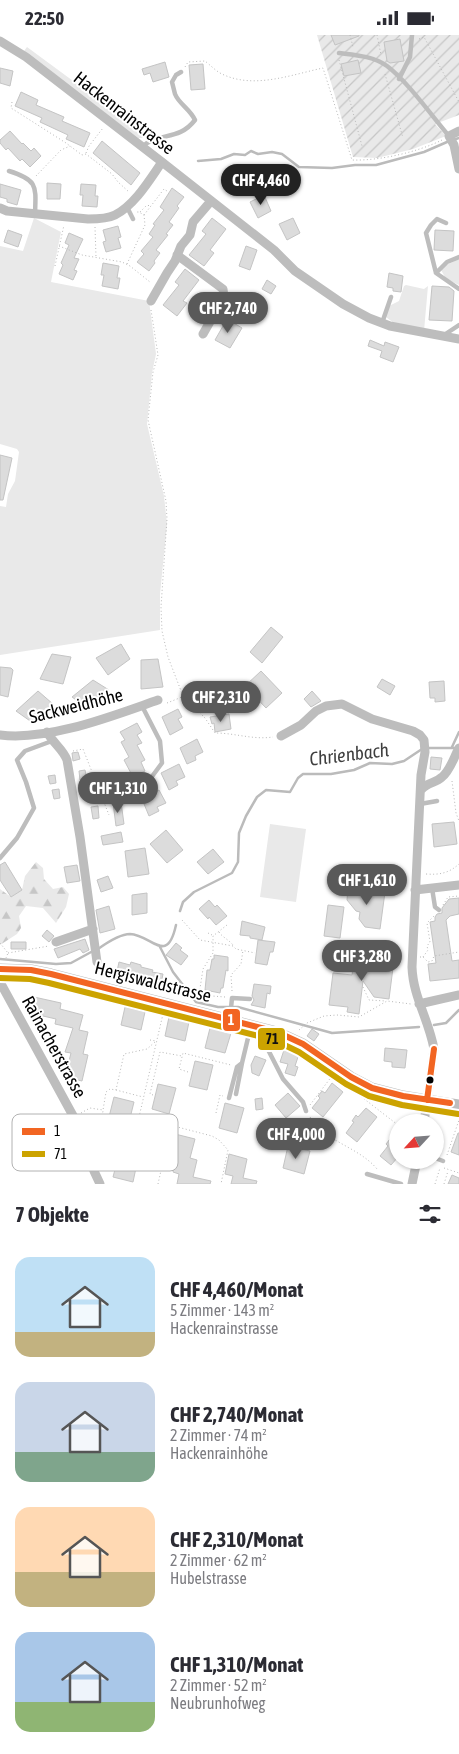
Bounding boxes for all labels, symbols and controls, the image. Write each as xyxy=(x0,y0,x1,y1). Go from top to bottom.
text: 22:50 xyxy=(25,7,64,29)
street label: Hackenrainstrasse xyxy=(70,67,179,158)
pin: CHF 4,460 xyxy=(204,163,318,206)
text: CHF 4,460 xyxy=(232,171,290,189)
pin: CHF 2,740 xyxy=(171,291,285,334)
text: CHF 2,740 xyxy=(199,299,257,317)
pin: CHF 2,310 xyxy=(164,681,278,723)
street label: Sackweidhöhe xyxy=(27,684,125,727)
text: CHF 2,310 xyxy=(192,688,250,706)
water label: Chrienbach xyxy=(308,738,390,770)
pin: CHF 1,310 xyxy=(61,771,175,814)
text: CHF 1,310 xyxy=(89,779,147,797)
pin: CHF 1,610 xyxy=(310,863,424,906)
text: CHF 1,610 xyxy=(338,871,396,889)
pin: CHF 3,280 xyxy=(305,939,419,982)
text: CHF 3,280 xyxy=(333,947,391,965)
street label: Hergiswaldstrasse xyxy=(93,957,214,1006)
street label: Rainacherstrasse xyxy=(18,992,91,1101)
line badge: 1 xyxy=(222,1008,241,1032)
text: 1 xyxy=(228,1012,235,1028)
line badge: 71 xyxy=(257,1027,286,1051)
text: 71 xyxy=(265,1031,279,1047)
unlabelled marker xyxy=(425,1075,435,1085)
legend xyxy=(12,1114,178,1171)
north arrow xyxy=(389,1114,444,1169)
map controls xyxy=(389,1114,444,1169)
pin: CHF 4,000 xyxy=(239,1117,353,1160)
text: 1 xyxy=(54,1123,61,1139)
text: CHF 4,000 xyxy=(267,1125,325,1143)
text: 71 xyxy=(54,1146,67,1162)
icon: filters xyxy=(416,1200,444,1228)
text: 7 Objekte xyxy=(15,1202,89,1226)
icon: home xyxy=(55,1277,115,1337)
text: CHF 4,460/Monat xyxy=(170,1277,303,1301)
text: 5 Zimmer · 143 m² xyxy=(170,1301,274,1319)
text: Hackenrainstrasse xyxy=(170,1319,278,1337)
icon: home xyxy=(55,1402,115,1462)
text: CHF 2,740/Monat xyxy=(170,1402,303,1426)
text: 2 Zimmer · 74 m² xyxy=(170,1426,267,1444)
text: Hackenrainhöhe xyxy=(170,1444,268,1462)
icon: home xyxy=(55,1527,115,1587)
text: CHF 2,310/Monat xyxy=(170,1527,303,1551)
text: 2 Zimmer · 62 m² xyxy=(170,1551,267,1569)
text: Hubelstrasse xyxy=(170,1569,247,1587)
icon: home xyxy=(55,1652,115,1712)
text: CHF 1,310/Monat xyxy=(170,1652,303,1676)
text: 2 Zimmer · 52 m² xyxy=(170,1676,267,1694)
text: Neubrunhofweg xyxy=(170,1694,265,1712)

